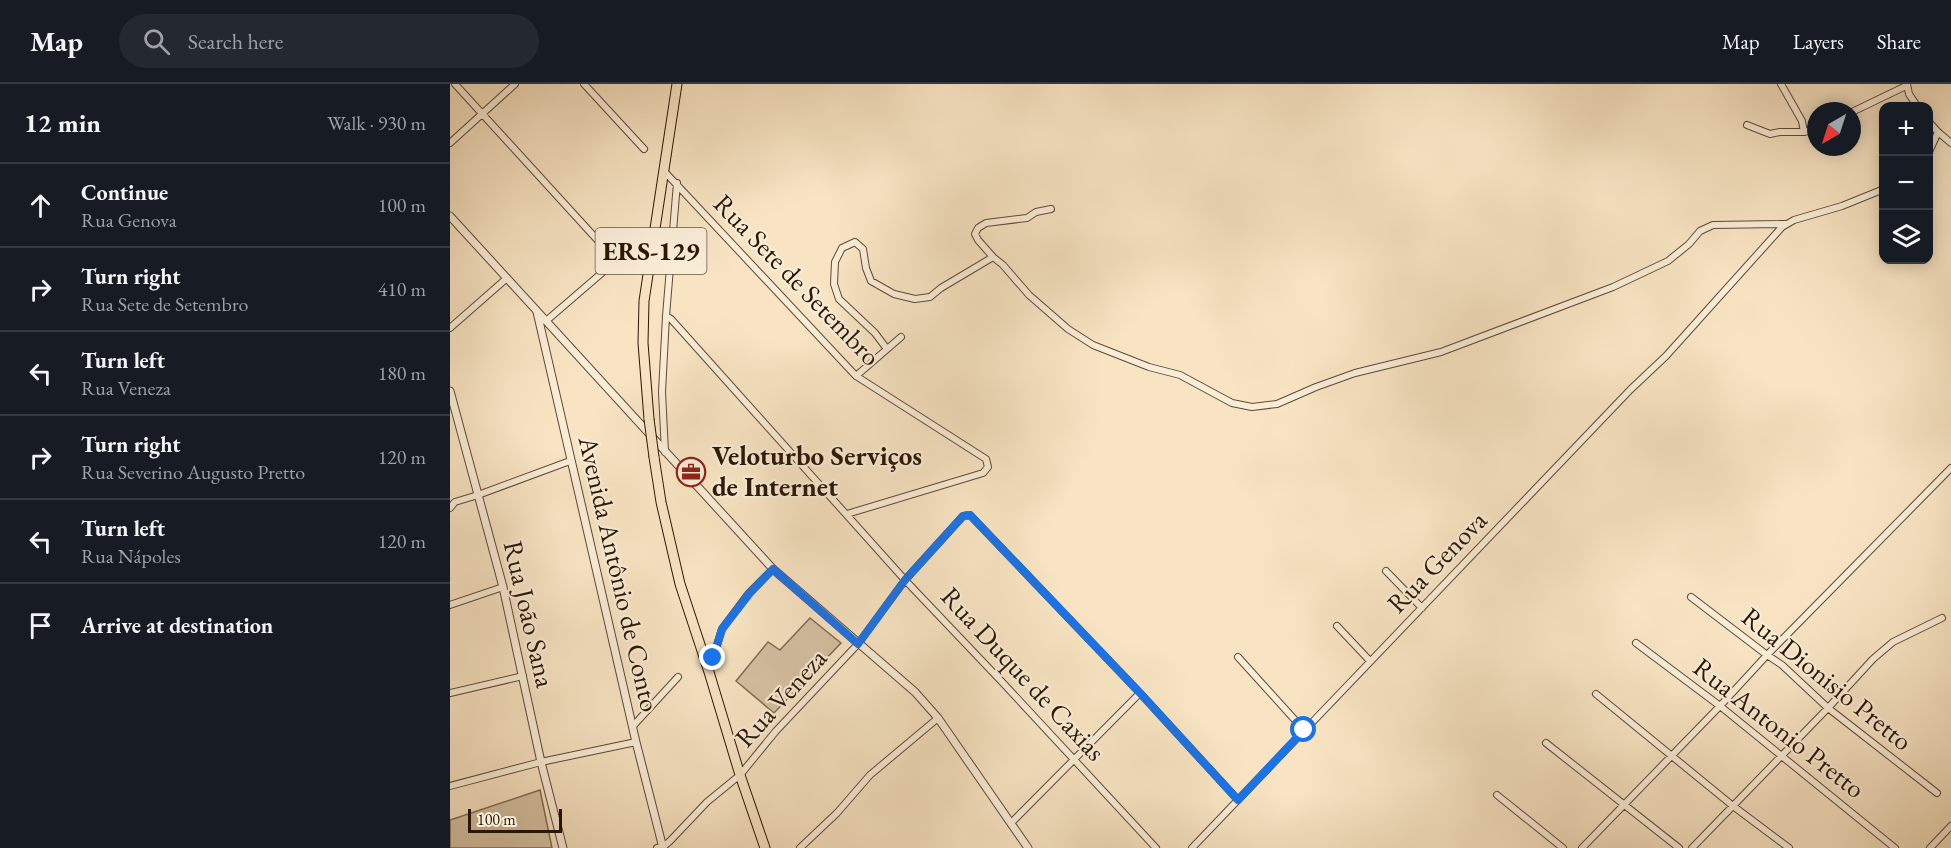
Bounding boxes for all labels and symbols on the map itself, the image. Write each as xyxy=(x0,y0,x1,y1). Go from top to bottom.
north arrow xyxy=(1807,102,1861,156)
street label: Rua Sete de Setembro xyxy=(706,186,888,373)
road number: ERS-129 xyxy=(596,228,706,274)
street label: Avenida Antônio de Conto xyxy=(571,432,668,715)
place label: Veloturbo Serviços de Internet xyxy=(712,438,922,504)
office icon: Veloturbo Serviços de Internet xyxy=(675,456,707,488)
street label: Rua Genova xyxy=(1379,503,1494,620)
street label: Rua João Sana xyxy=(496,537,563,691)
street label: Rua Duque de Caxias xyxy=(934,579,1113,768)
street label: Rua Dionisio Pretto xyxy=(1735,599,1920,758)
street label: Rua Veneza xyxy=(727,641,834,754)
route end xyxy=(699,644,725,670)
street label: Rua Antonio Pretto xyxy=(1686,650,1872,806)
route start xyxy=(1290,716,1316,742)
scale bar xyxy=(468,806,562,834)

